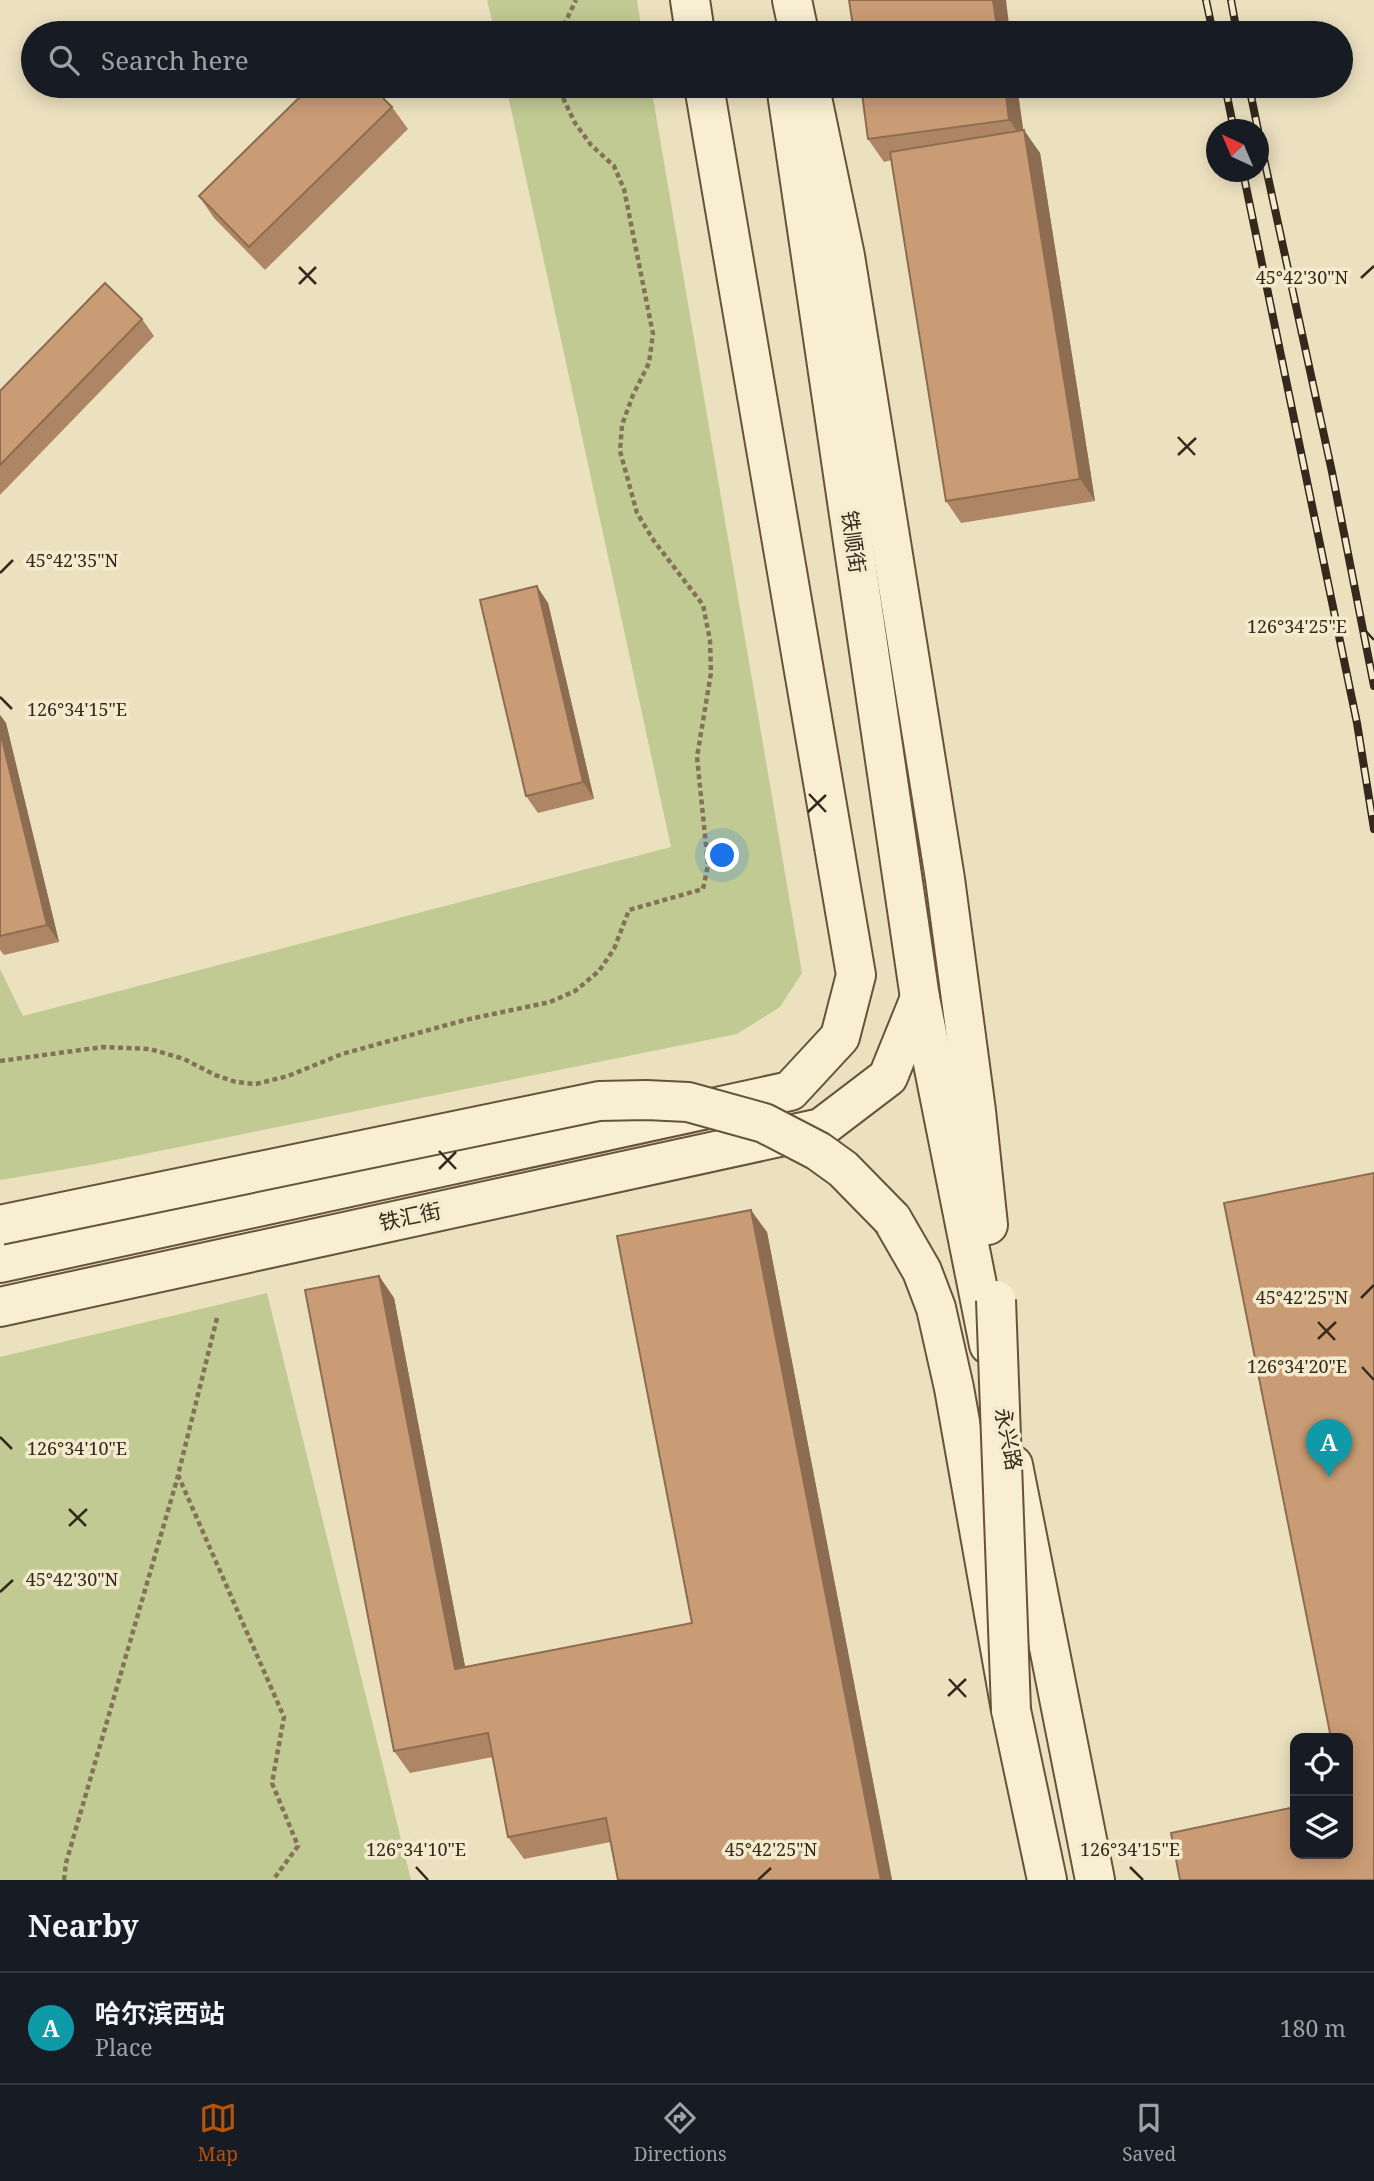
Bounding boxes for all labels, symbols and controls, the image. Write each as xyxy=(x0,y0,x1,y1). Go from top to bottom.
search box xyxy=(21,21,1353,98)
icon: search xyxy=(45,41,83,79)
text: Search here xyxy=(101,42,249,78)
north arrow xyxy=(1206,119,1269,182)
text: 45°42'30"N xyxy=(1256,265,1349,289)
street label: 铁顺街 xyxy=(836,509,872,575)
text: 45°42'35"N xyxy=(26,548,119,572)
text: 126°34'25"E xyxy=(1247,614,1347,638)
text: 126°34'15"E xyxy=(27,697,127,721)
your location xyxy=(705,838,739,872)
street label: 铁汇街 xyxy=(376,1196,444,1236)
text: 45°42'25"N xyxy=(1256,1285,1349,1309)
text: 126°34'20"E xyxy=(1247,1354,1347,1378)
street label: 永兴路 xyxy=(989,1405,1029,1472)
pin: A xyxy=(1306,1419,1352,1477)
text: 126°34'10"E xyxy=(27,1436,127,1460)
text: 45°42'30"N xyxy=(26,1567,119,1591)
map controls xyxy=(1290,1733,1353,1859)
button: locate xyxy=(1290,1733,1353,1796)
button: layers xyxy=(1290,1796,1353,1859)
text: 126°34'10"E xyxy=(366,1837,466,1861)
text: 45°42'25"N xyxy=(725,1837,818,1861)
text: 126°34'15"E xyxy=(1080,1837,1180,1861)
text: Nearby xyxy=(28,1905,139,1946)
text: 哈尔滨西站 xyxy=(95,1995,225,2031)
text: A xyxy=(42,2012,60,2044)
text: 180 m xyxy=(1280,2012,1346,2044)
text: Place xyxy=(95,2031,153,2063)
tab: Map xyxy=(198,2099,238,2167)
tab: Directions xyxy=(634,2099,727,2167)
tab: Saved xyxy=(1122,2099,1176,2167)

